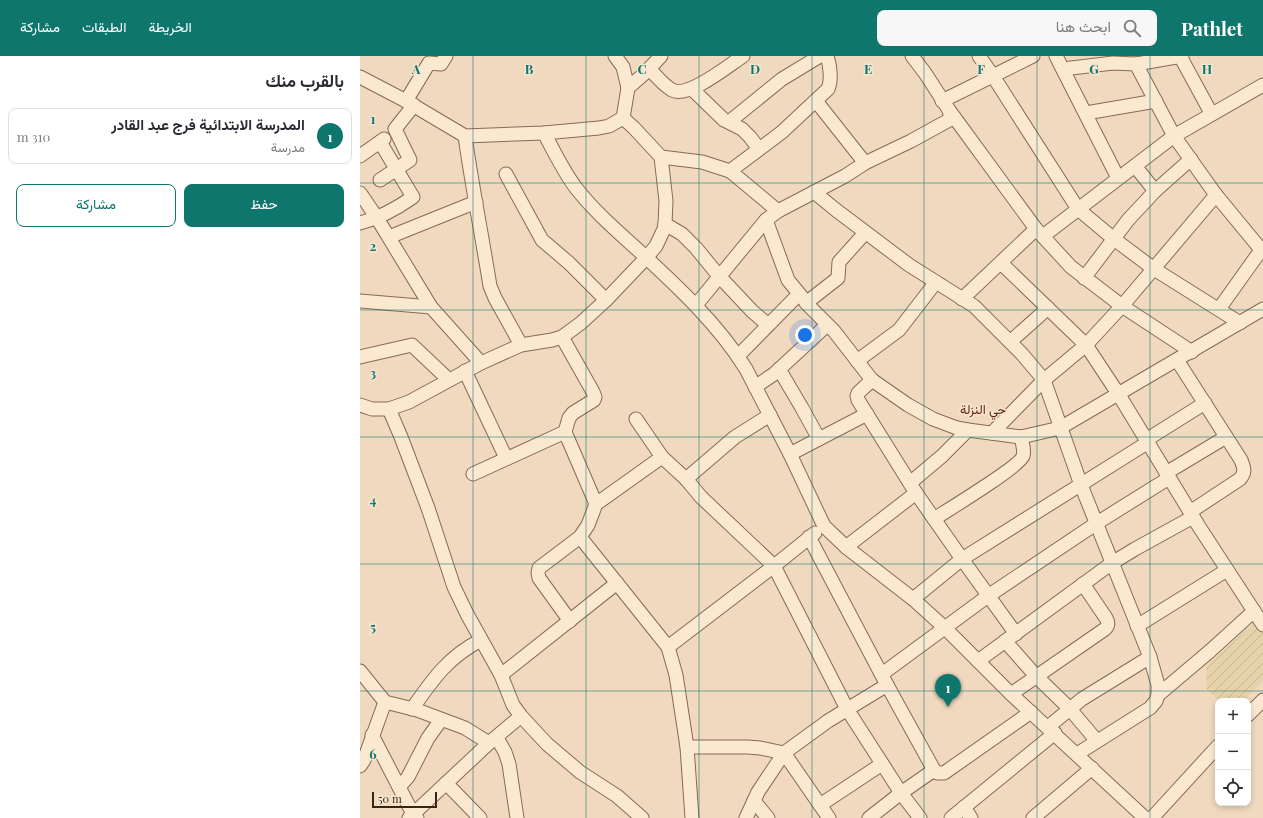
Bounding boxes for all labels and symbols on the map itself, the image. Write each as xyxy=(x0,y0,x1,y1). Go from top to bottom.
text: A xyxy=(411,60,421,77)
text: B xyxy=(525,60,534,77)
text: C xyxy=(637,60,647,77)
text: D xyxy=(750,60,760,77)
text: E xyxy=(864,60,872,77)
text: F xyxy=(977,60,985,77)
text: G xyxy=(1089,60,1099,77)
text: H xyxy=(1202,60,1212,77)
text: 1 xyxy=(371,110,376,127)
text: 2 xyxy=(370,237,377,254)
your location xyxy=(795,325,815,345)
text: 3 xyxy=(370,364,376,381)
district label: حي النزلة xyxy=(960,400,1006,420)
text: 4 xyxy=(370,491,377,508)
text: 5 xyxy=(370,618,376,635)
pin: 1 xyxy=(935,674,961,707)
text: 6 xyxy=(369,745,377,762)
scale bar xyxy=(372,790,437,809)

